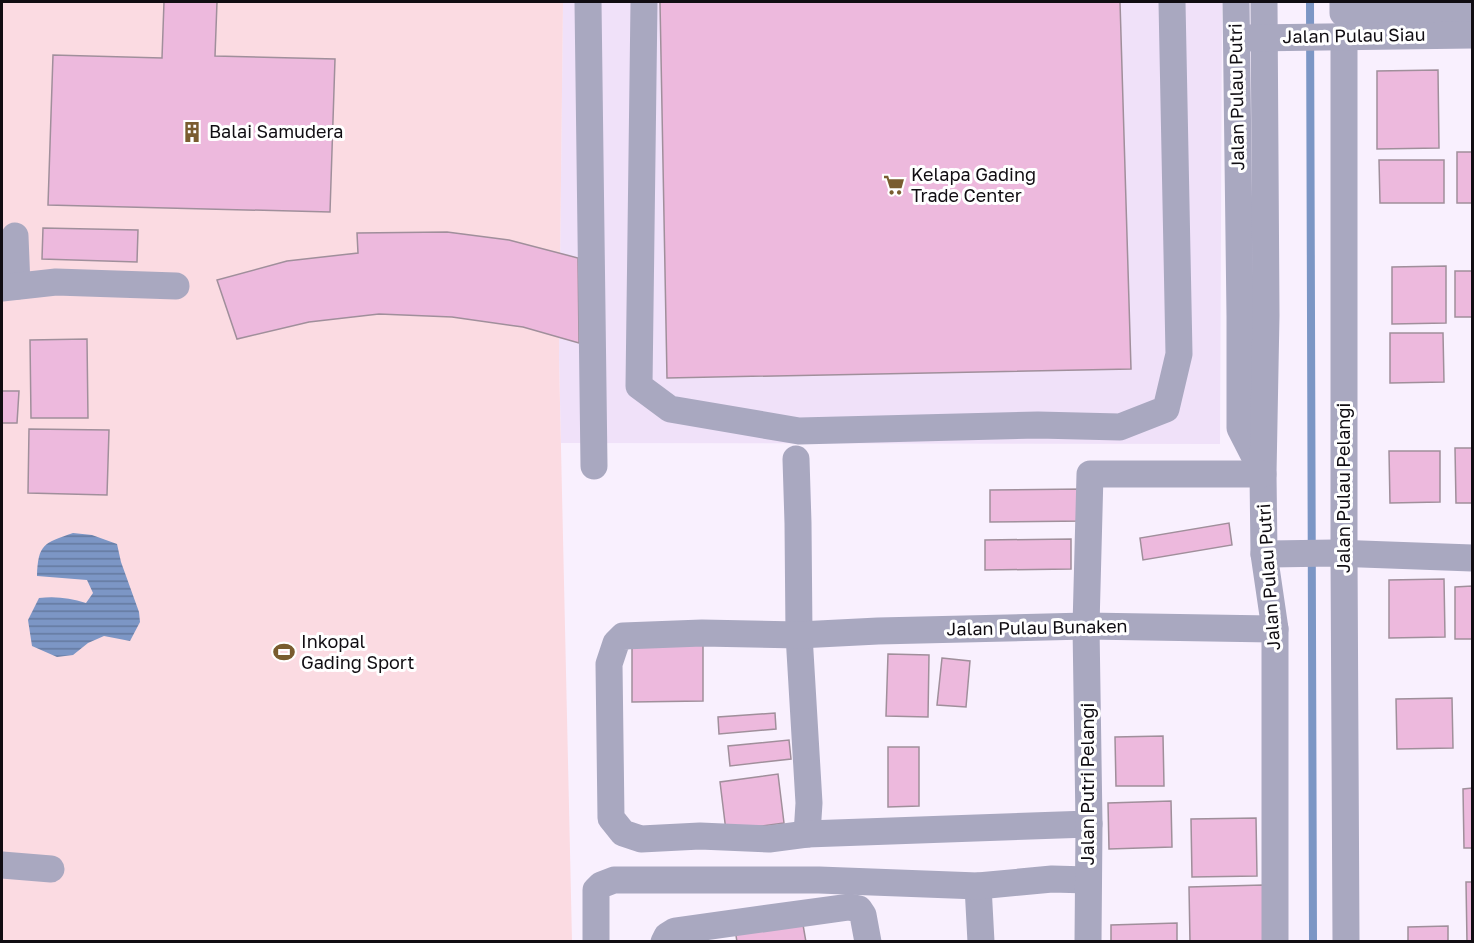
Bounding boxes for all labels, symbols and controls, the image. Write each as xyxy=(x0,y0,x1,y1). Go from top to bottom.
street label: Jalan Pulau Putri xyxy=(1224,23,1248,171)
street label: Jalan Pulau Siau xyxy=(1282,23,1426,47)
building icon: Balai Samudera xyxy=(180,120,204,144)
place label: Balai Samudera xyxy=(209,120,344,142)
place label: Kelapa Gading Trade Center xyxy=(911,163,1036,206)
supermarket icon: Kelapa Gading Trade Center xyxy=(882,173,906,197)
street label: Jalan Pulau Pelangi xyxy=(1332,403,1354,573)
street label: Jalan Pulau Putri xyxy=(1252,503,1284,651)
street label: Jalan Pulau Bunaken xyxy=(946,614,1128,640)
place label: Inkopal Gading Sport xyxy=(301,630,414,673)
sports icon: Inkopal Gading Sport xyxy=(272,640,296,664)
street label: Jalan Putri Pelangi xyxy=(1076,703,1098,865)

